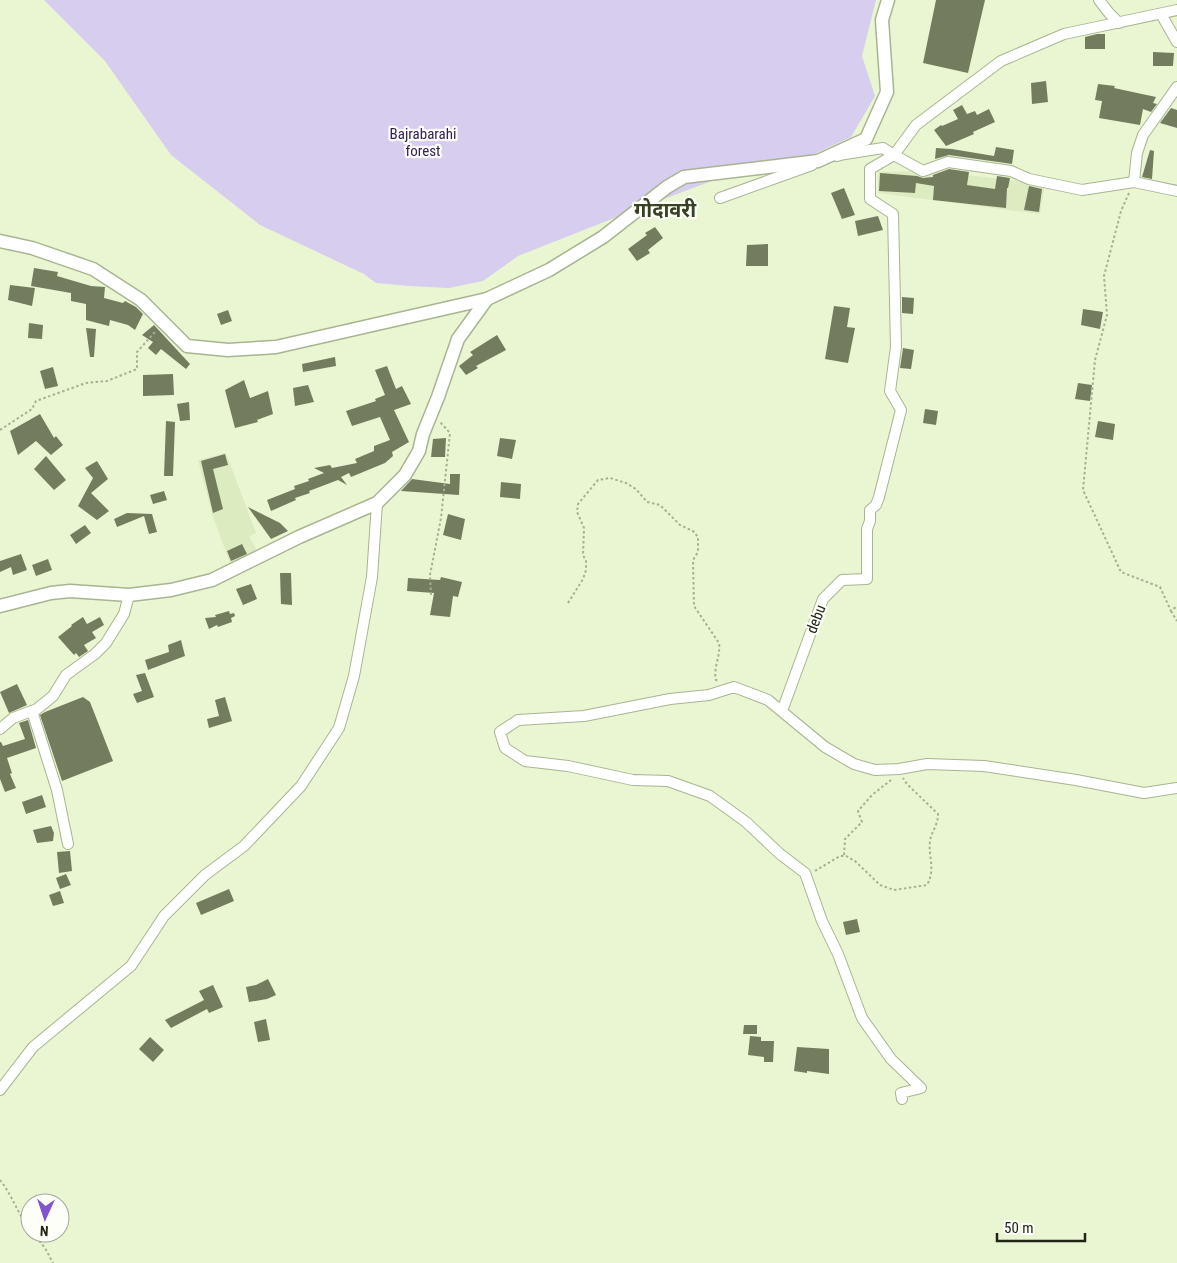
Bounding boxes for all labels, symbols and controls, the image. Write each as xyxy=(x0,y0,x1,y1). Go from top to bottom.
park label: Bajrabarahi forest xyxy=(390,125,456,160)
district label: गोदावरी xyxy=(634,198,697,222)
street label: debu xyxy=(802,602,830,636)
north arrow xyxy=(20,1193,70,1243)
scale bar xyxy=(997,1210,1084,1242)
text: 50 m xyxy=(1004,1219,1034,1237)
text: N xyxy=(40,1223,49,1239)

